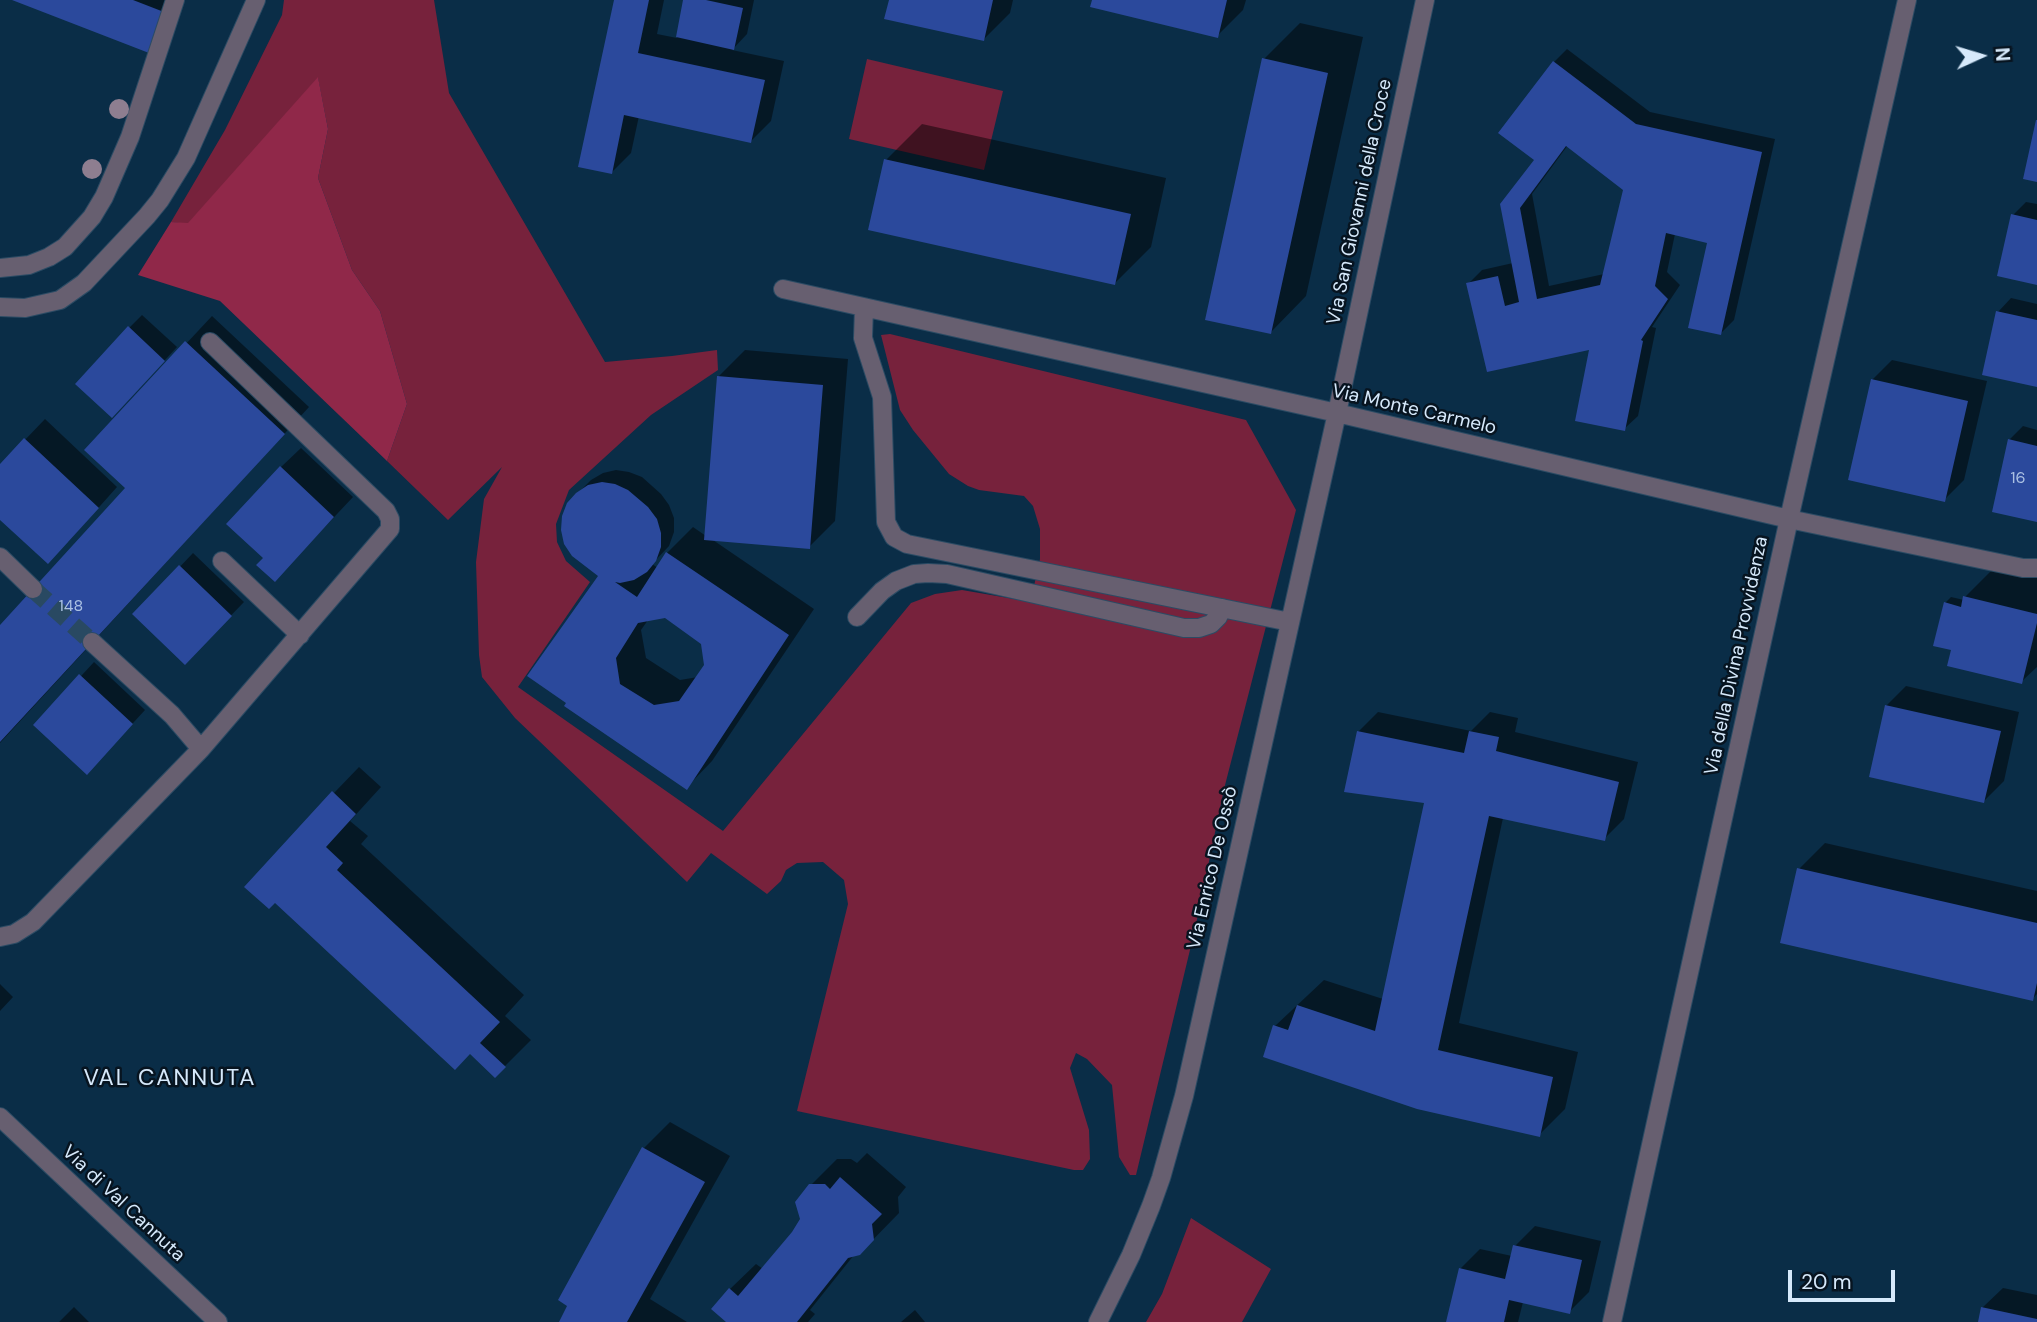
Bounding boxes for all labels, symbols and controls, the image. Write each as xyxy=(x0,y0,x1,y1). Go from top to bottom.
north arrow xyxy=(1946,21,2016,91)
text: N xyxy=(1989,47,2015,62)
street label: Via San Giovanni della Croce xyxy=(1323,77,1397,327)
street label: Via Monte Carmelo xyxy=(1330,380,1498,440)
house number: 16 xyxy=(2010,469,2026,489)
street label: Via della Divina Provvidenza xyxy=(1701,535,1773,777)
house number: 148 xyxy=(59,597,83,617)
street label: Via Enrico De Ossò xyxy=(1183,784,1243,952)
district label: VAL CANNUTA xyxy=(85,1065,255,1093)
street label: Via di Val Cannuta xyxy=(57,1141,189,1267)
scale bar xyxy=(1792,1256,1899,1300)
text: 20 m xyxy=(1801,1268,1852,1296)

